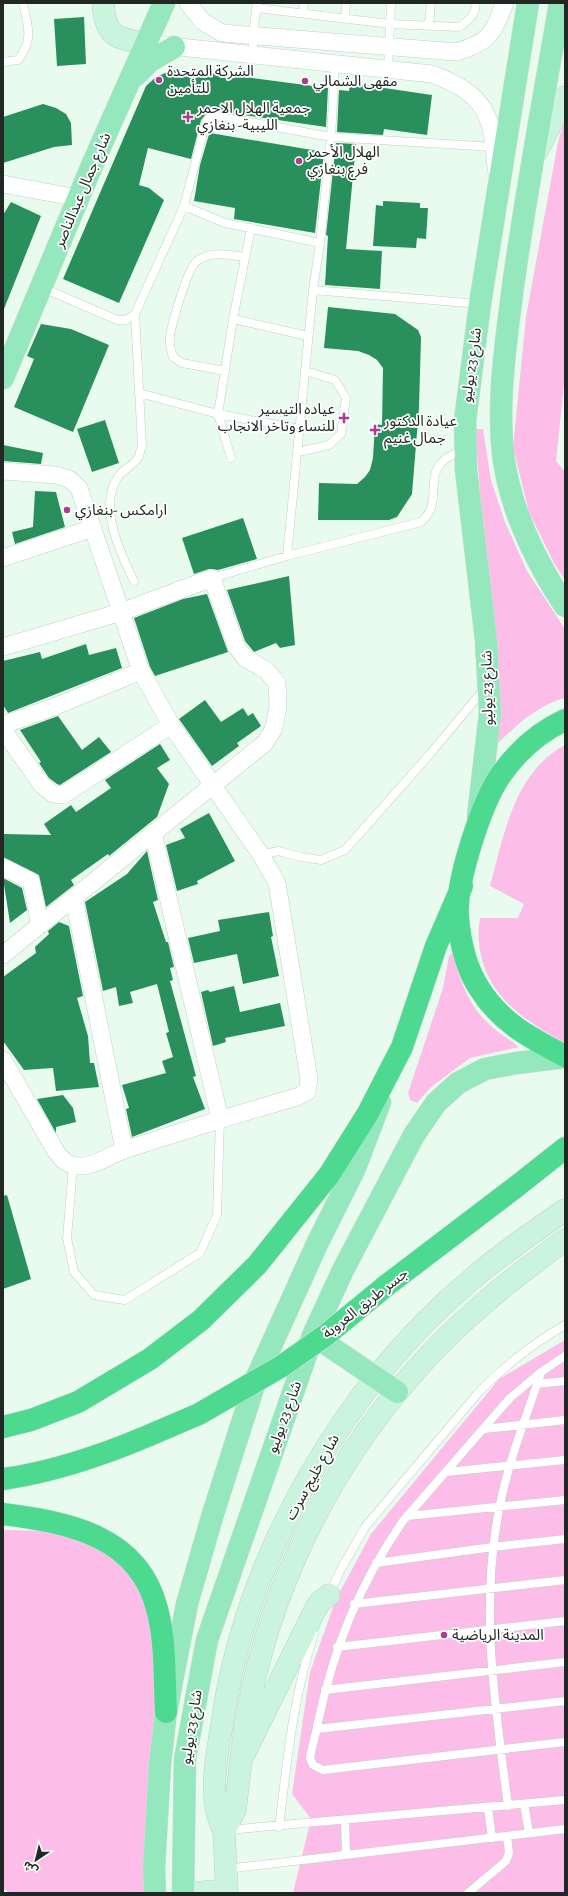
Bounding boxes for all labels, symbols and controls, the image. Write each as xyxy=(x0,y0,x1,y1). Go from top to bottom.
place label: الشركة المتحدة للتأمين xyxy=(167,64,254,97)
place label: مقهى الشمالي xyxy=(313,74,398,92)
marker: الشركة المتحدة للتأمين xyxy=(154,75,164,85)
marker: مقهى الشمالي xyxy=(300,76,310,86)
place label: جمعية الهلال الاحمر الليبية- بنغازي xyxy=(196,101,311,136)
marker: جمعية الهلال الاحمر الليبية- بنغازي xyxy=(182,111,194,123)
street label: شارع جمال عبدالناصر xyxy=(51,130,117,253)
place label: الهلال الأحمر فرع بنغازي xyxy=(306,144,380,181)
marker: الهلال الأحمر فرع بنغازي xyxy=(294,156,304,166)
street label: شارع 23 يوليو xyxy=(459,326,488,404)
place label: عياده التيسير للنساء وتاخر الانجاب xyxy=(218,402,335,435)
marker: عياده التيسير للنساء وتاخر الانجاب xyxy=(338,412,350,424)
place label: عيادة الدكتور جمال غنيم xyxy=(383,414,457,449)
marker: عيادة الدكتور جمال غنيم xyxy=(369,424,381,436)
place label: ارامكس -بنغازي xyxy=(75,503,167,521)
marker: ارامكس -بنغازي xyxy=(62,505,72,515)
street label: شارع 23 يوليو xyxy=(479,650,500,726)
street label: جسر طريق العروبة xyxy=(320,1265,412,1343)
street label: شارع 23 يوليو xyxy=(265,1379,308,1457)
street label: شارع خليج سرت xyxy=(283,1432,346,1525)
place label: المدينة الرياضية xyxy=(452,1628,544,1644)
marker: المدينة الرياضية xyxy=(439,1630,449,1640)
street label: شارع 23 يوليو xyxy=(178,1688,209,1766)
north arrow xyxy=(16,1840,56,1880)
text: ش xyxy=(21,1858,40,1877)

